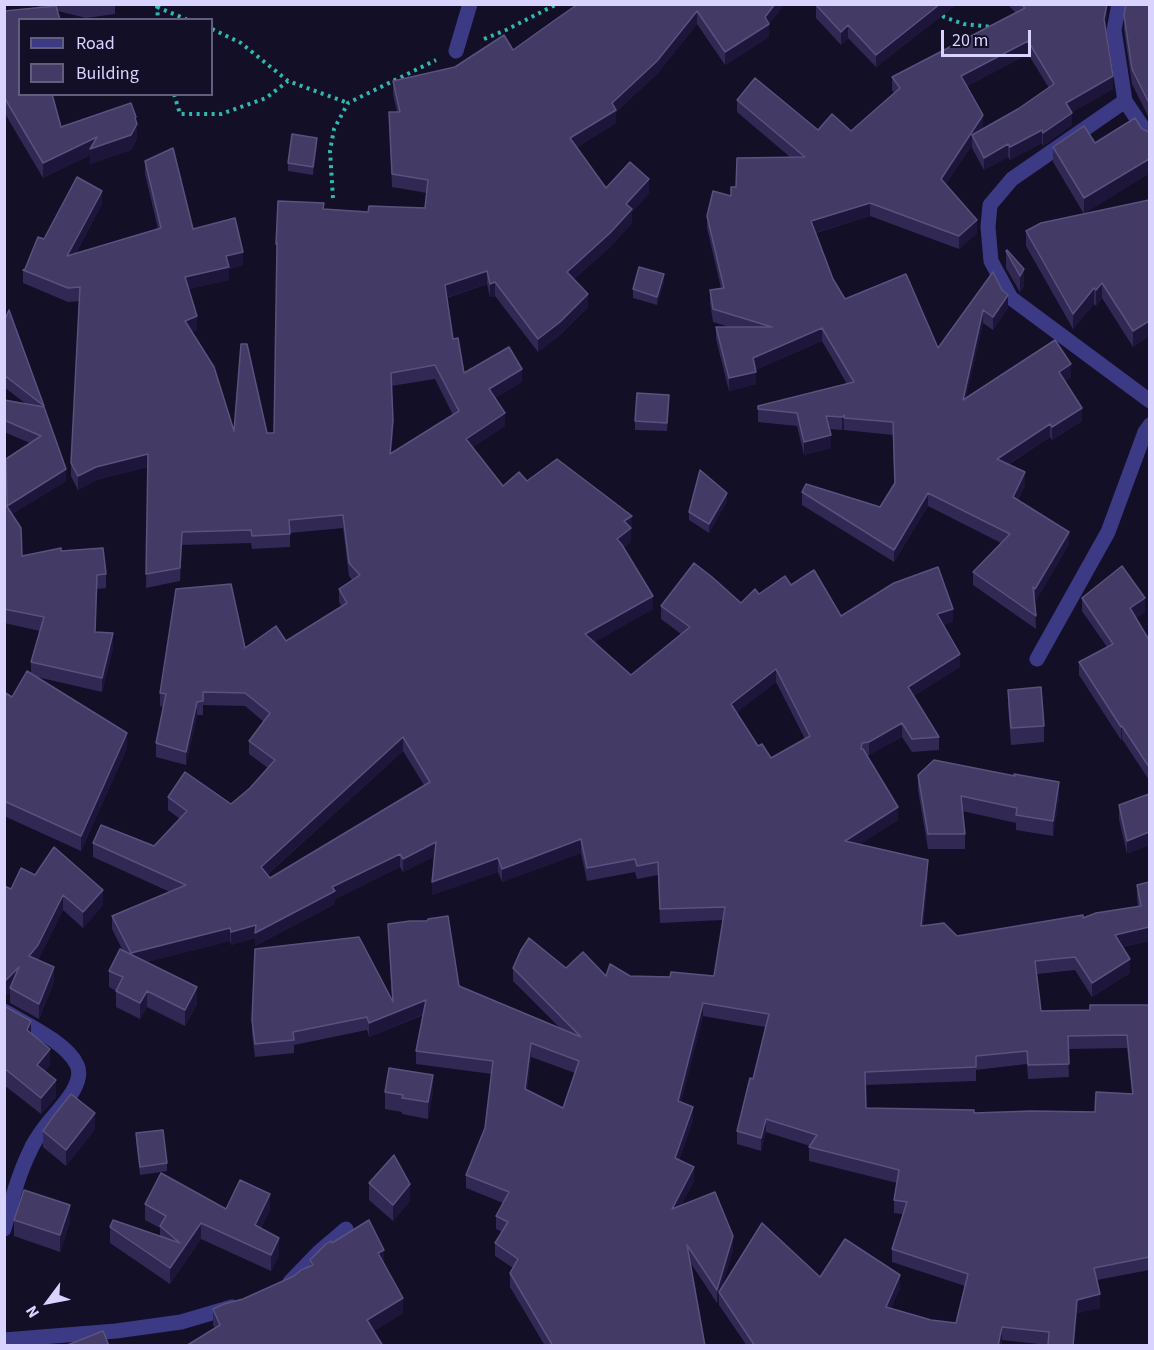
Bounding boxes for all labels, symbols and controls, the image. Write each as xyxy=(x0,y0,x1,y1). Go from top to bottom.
legend xyxy=(18,18,213,96)
scale bar xyxy=(944,18,1034,56)
text: 20 m xyxy=(952,28,988,53)
text: Road xyxy=(76,31,115,56)
text: Building xyxy=(76,61,139,86)
north arrow xyxy=(18,1272,78,1332)
text: N xyxy=(21,1301,45,1322)

